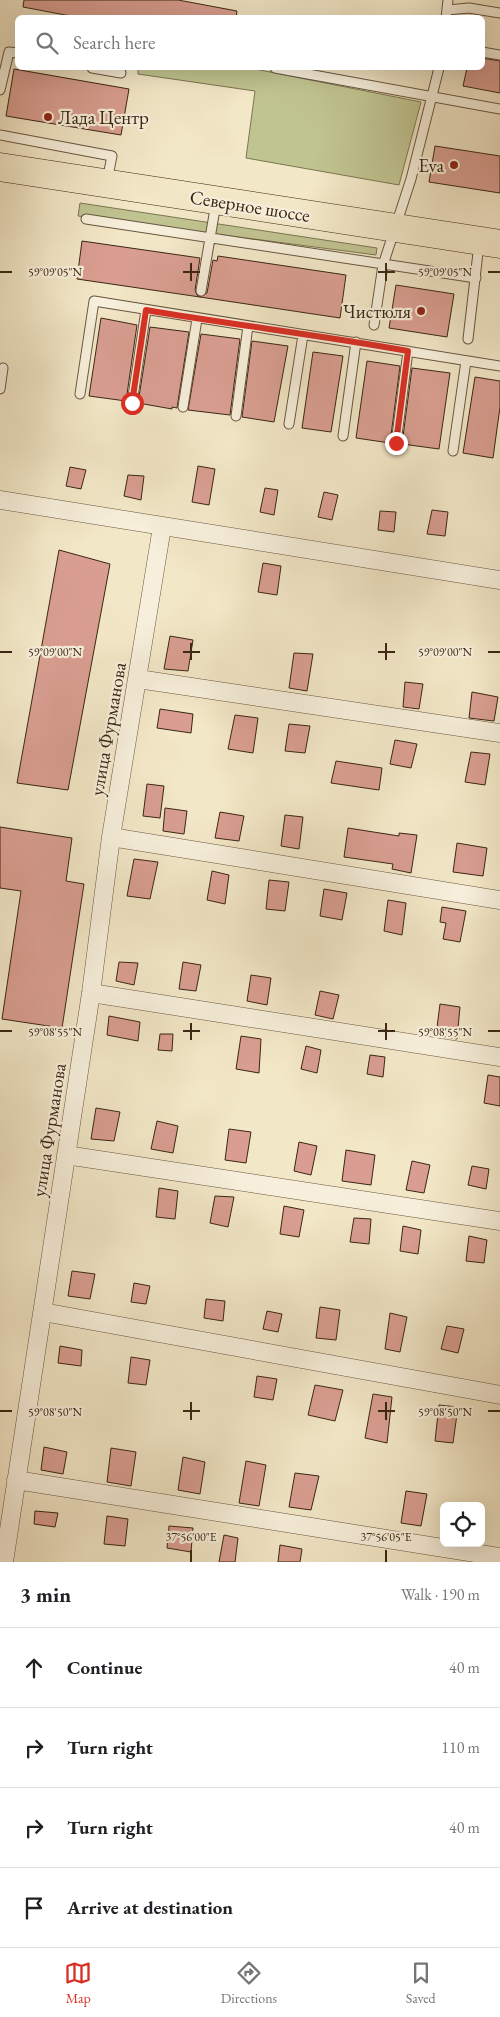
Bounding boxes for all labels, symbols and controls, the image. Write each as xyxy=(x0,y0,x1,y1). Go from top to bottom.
search box xyxy=(15,15,485,70)
icon: search xyxy=(33,29,61,57)
text: Search here xyxy=(73,30,155,55)
place label: Лада Центр xyxy=(58,105,149,130)
marker: Лада Центр xyxy=(42,111,54,123)
place label: Eva xyxy=(418,153,444,178)
marker: Eva xyxy=(448,159,460,171)
street label: Северное шоссе xyxy=(188,184,312,228)
text: 59°09'05"N xyxy=(28,264,82,280)
text: 59°09'05"N xyxy=(418,264,472,280)
place label: Чистюля xyxy=(343,299,411,324)
marker: Чистюля xyxy=(415,305,427,317)
route start xyxy=(121,392,144,415)
route end xyxy=(385,432,408,455)
text: 59°09'00"N xyxy=(28,644,82,660)
text: 59°09'00"N xyxy=(418,644,472,660)
street label: улица Фурманова xyxy=(84,660,132,798)
text: 59°08'55"N xyxy=(28,1024,82,1040)
text: 59°08'55"N xyxy=(418,1024,472,1040)
street label: улица Фурманова xyxy=(26,1061,72,1199)
text: 59°08'50"N xyxy=(28,1404,82,1420)
text: 59°08'50"N xyxy=(418,1404,472,1420)
map controls xyxy=(440,1502,485,1547)
button: locate xyxy=(440,1502,485,1547)
text: 37°56'00"E xyxy=(165,1529,217,1545)
text: 37°56'05"E xyxy=(360,1529,412,1545)
text: 3 min xyxy=(20,1581,71,1608)
text: Walk · 190 m xyxy=(401,1584,480,1605)
icon: ahead xyxy=(20,1654,48,1682)
text: Continue xyxy=(67,1655,142,1680)
text: 40 m xyxy=(449,1657,480,1678)
icon: right xyxy=(20,1734,48,1762)
text: Turn right xyxy=(67,1735,153,1760)
text: 110 m xyxy=(441,1737,480,1758)
icon: right xyxy=(20,1814,48,1842)
text: Turn right xyxy=(67,1815,153,1840)
text: 40 m xyxy=(449,1817,480,1838)
icon: arrive xyxy=(20,1894,48,1922)
text: Arrive at destination xyxy=(67,1895,233,1920)
tab: Map xyxy=(64,1959,92,2007)
tab: Directions xyxy=(221,1959,277,2007)
tab: Saved xyxy=(406,1959,436,2007)

